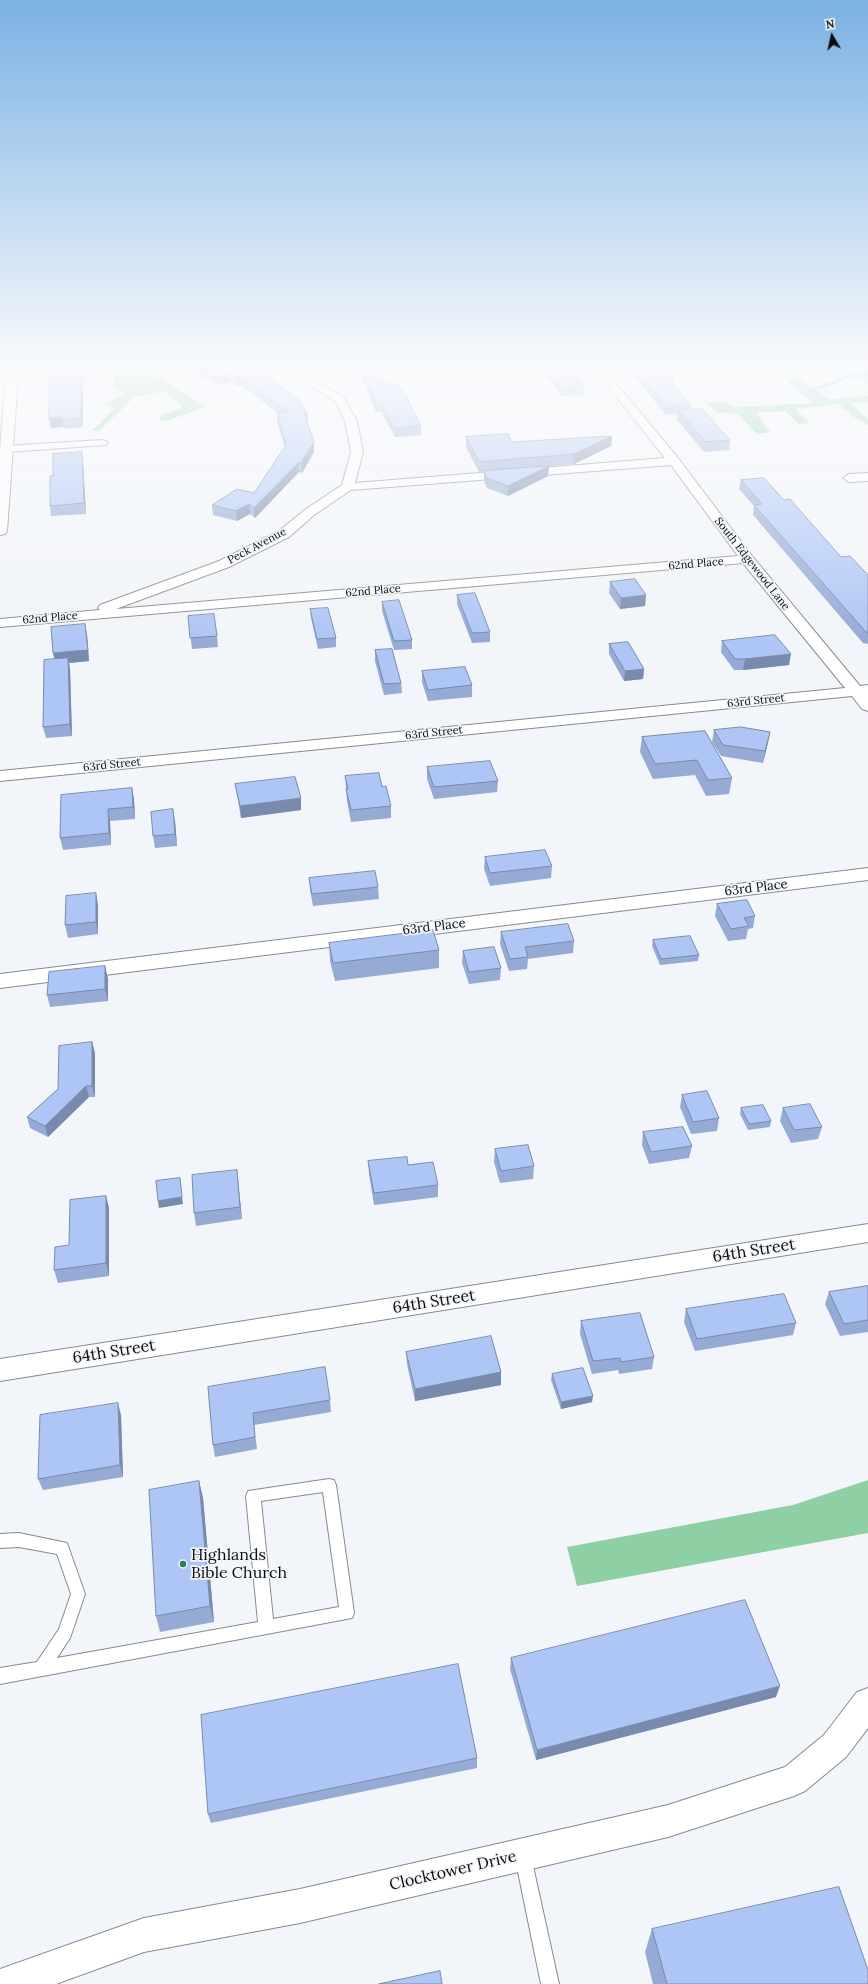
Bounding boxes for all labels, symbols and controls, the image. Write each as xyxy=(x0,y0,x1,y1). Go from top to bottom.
north arrow xyxy=(812,16,852,56)
text: N xyxy=(825,17,835,32)
street label: South Edgewood Lane xyxy=(712,515,792,613)
street label: Peck Avenue xyxy=(225,525,289,567)
street label: 62nd Place xyxy=(668,555,724,573)
street label: 62nd Place xyxy=(345,582,401,600)
street label: 62nd Place xyxy=(22,609,78,627)
street label: 63rd Street xyxy=(727,691,785,711)
street label: 63rd Street xyxy=(405,723,463,743)
street label: 63rd Street xyxy=(83,755,141,775)
street label: 63rd Place xyxy=(724,876,788,900)
street label: 63rd Place xyxy=(402,915,466,939)
street label: 64th Street xyxy=(711,1235,797,1267)
street label: 64th Street xyxy=(391,1286,477,1318)
street label: 64th Street xyxy=(71,1336,157,1368)
place label: Highlands Bible Church xyxy=(191,1545,287,1583)
marker: Highlands Bible Church xyxy=(178,1559,188,1569)
street label: Clocktower Drive xyxy=(388,1847,518,1895)

